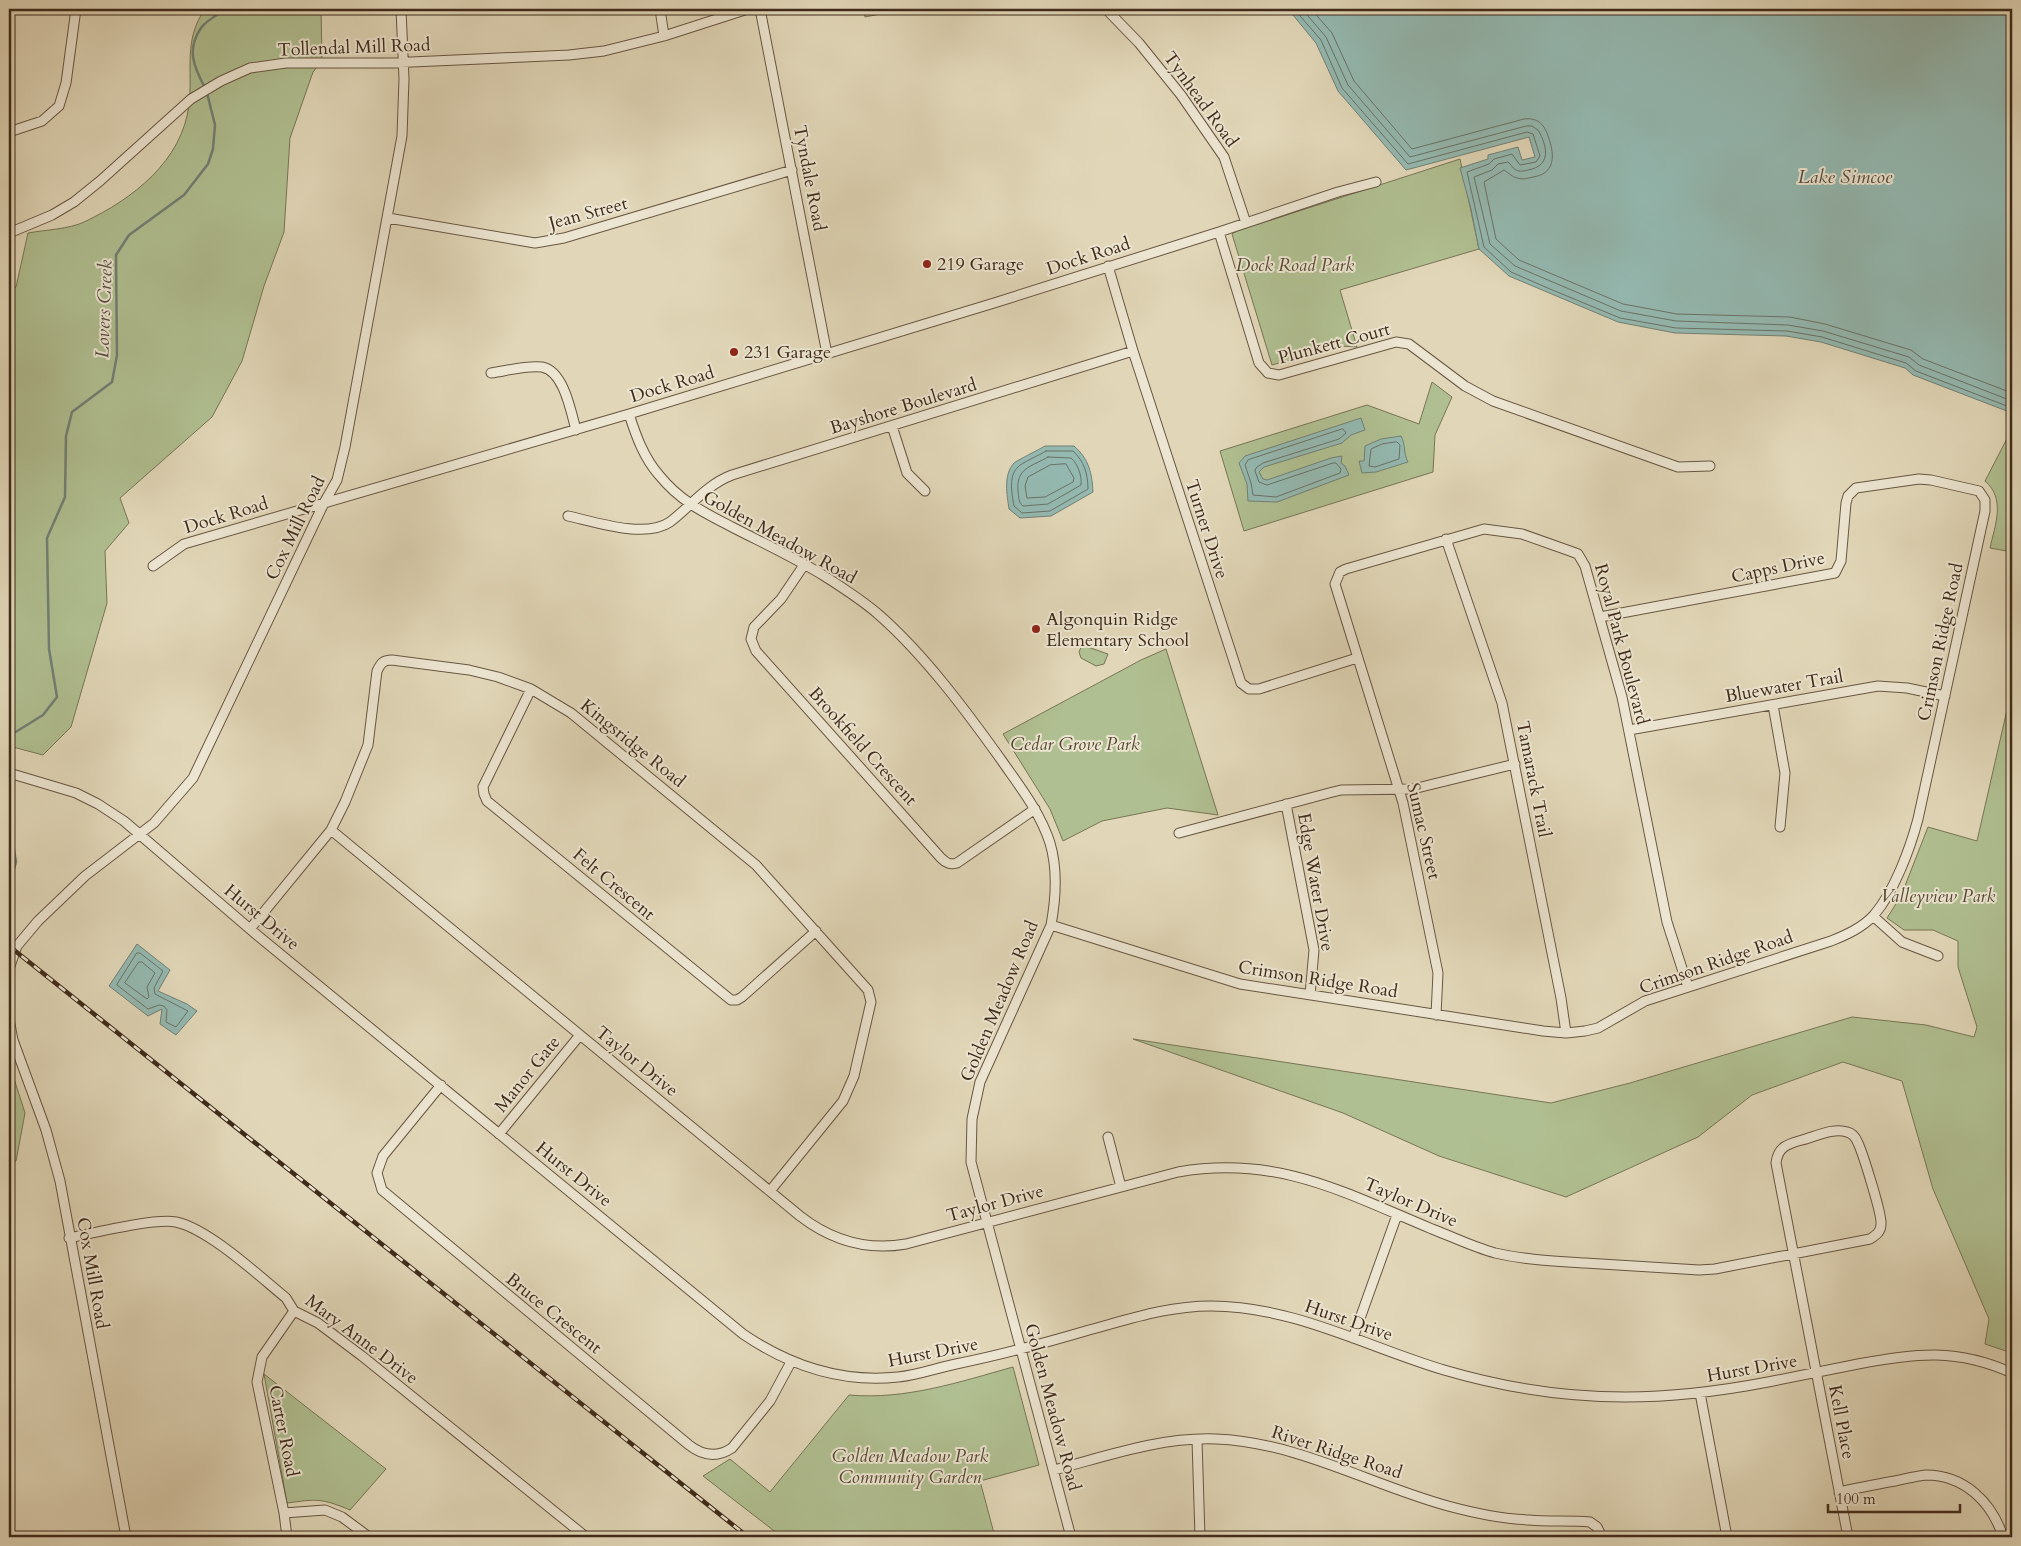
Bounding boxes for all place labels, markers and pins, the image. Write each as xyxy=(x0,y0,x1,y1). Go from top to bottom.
place label: 219 Garage xyxy=(937,252,1024,277)
marker: 219 Garage xyxy=(921,258,933,270)
place label: 231 Garage xyxy=(744,340,831,365)
marker: 231 Garage xyxy=(728,346,740,358)
place label: Algonquin Ridge Elementary School xyxy=(1046,607,1189,653)
marker: Algonquin Ridge Elementary School xyxy=(1030,623,1042,635)

